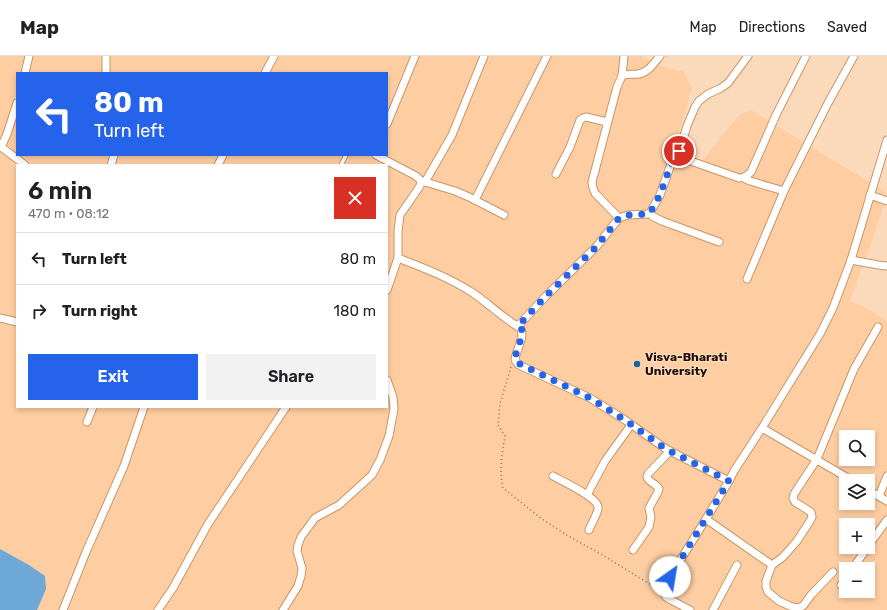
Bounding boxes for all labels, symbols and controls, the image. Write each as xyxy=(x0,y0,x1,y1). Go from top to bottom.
text: Map xyxy=(20,16,59,39)
text: Map xyxy=(690,19,717,36)
text: Directions xyxy=(739,19,805,36)
text: Saved xyxy=(827,19,867,36)
text: 80 m xyxy=(94,86,164,119)
icon: left xyxy=(28,88,80,140)
text: Turn left xyxy=(94,120,164,142)
pin xyxy=(662,134,696,168)
icon: arrive xyxy=(668,140,690,162)
text: 6 min xyxy=(28,177,92,205)
button: close xyxy=(334,177,376,219)
text: 470 m · 08:12 xyxy=(28,206,109,221)
icon: left xyxy=(28,248,50,270)
text: Turn left xyxy=(62,250,127,268)
text: 80 m xyxy=(340,250,376,268)
icon: right xyxy=(28,300,50,322)
text: Turn right xyxy=(62,302,137,320)
text: 180 m xyxy=(334,302,376,320)
place label: Visva-Bharati University xyxy=(645,350,727,378)
button: Exit xyxy=(28,354,198,400)
button: Share xyxy=(206,354,376,400)
marker: Visva-Bharati University xyxy=(632,359,642,369)
map controls xyxy=(839,430,875,598)
button: search xyxy=(839,430,875,466)
button: layers xyxy=(839,474,875,510)
button: + xyxy=(839,518,875,554)
position arrow xyxy=(649,556,691,598)
button: − xyxy=(839,562,875,598)

